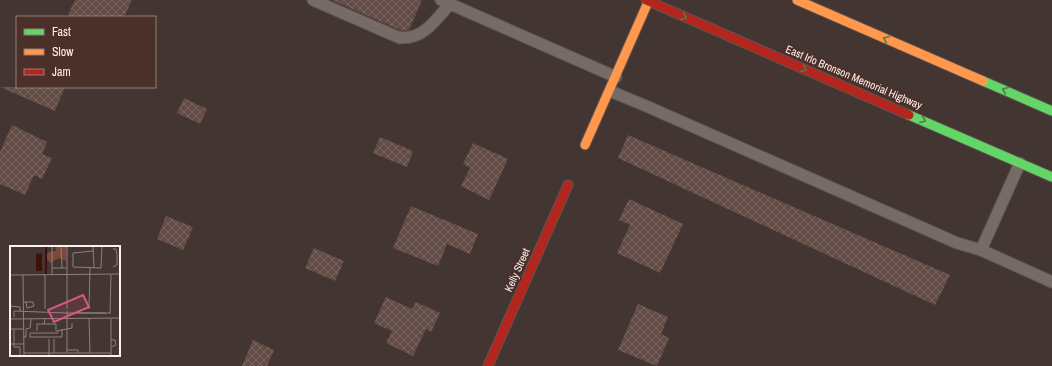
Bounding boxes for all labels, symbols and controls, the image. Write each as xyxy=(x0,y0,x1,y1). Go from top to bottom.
one-way arrow xyxy=(680,12,688,20)
legend xyxy=(16,16,156,88)
text: Fast xyxy=(52,24,71,40)
one-way arrow xyxy=(882,35,889,43)
street label: East Irlo Bronson Memorial Highway xyxy=(784,42,925,112)
text: Slow xyxy=(52,44,74,60)
text: Jam xyxy=(52,64,71,80)
one-way arrow xyxy=(800,64,807,72)
one-way arrow xyxy=(1001,87,1008,95)
one-way arrow xyxy=(919,116,926,124)
inset map xyxy=(10,246,120,356)
street label: Kelly Street xyxy=(501,246,533,294)

